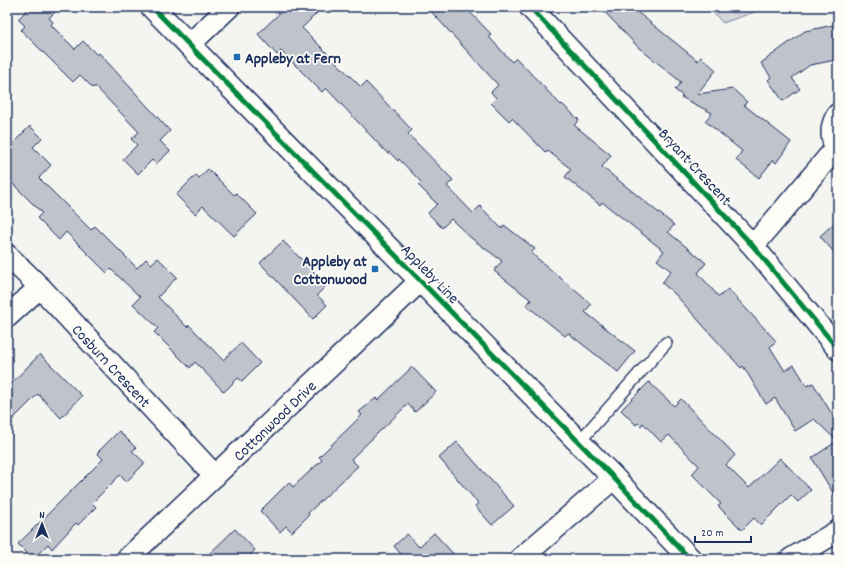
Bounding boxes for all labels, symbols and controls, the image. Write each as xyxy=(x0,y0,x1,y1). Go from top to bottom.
place label: Appleby at Fern xyxy=(245,48,341,71)
marker: Appleby at Fern xyxy=(232,52,242,62)
street label: Bryant Crescent xyxy=(652,124,736,212)
street label: Appleby Line xyxy=(395,240,464,310)
place label: Appleby at Cottonwood xyxy=(294,251,367,292)
marker: Appleby at Cottonwood xyxy=(370,264,380,274)
street label: Cosburn Crescent xyxy=(65,320,155,414)
street label: Cottonwood Drive xyxy=(229,376,323,468)
north arrow xyxy=(22,504,62,544)
text: N xyxy=(39,508,45,524)
scale bar xyxy=(695,518,751,544)
text: 20 m xyxy=(701,525,724,542)

